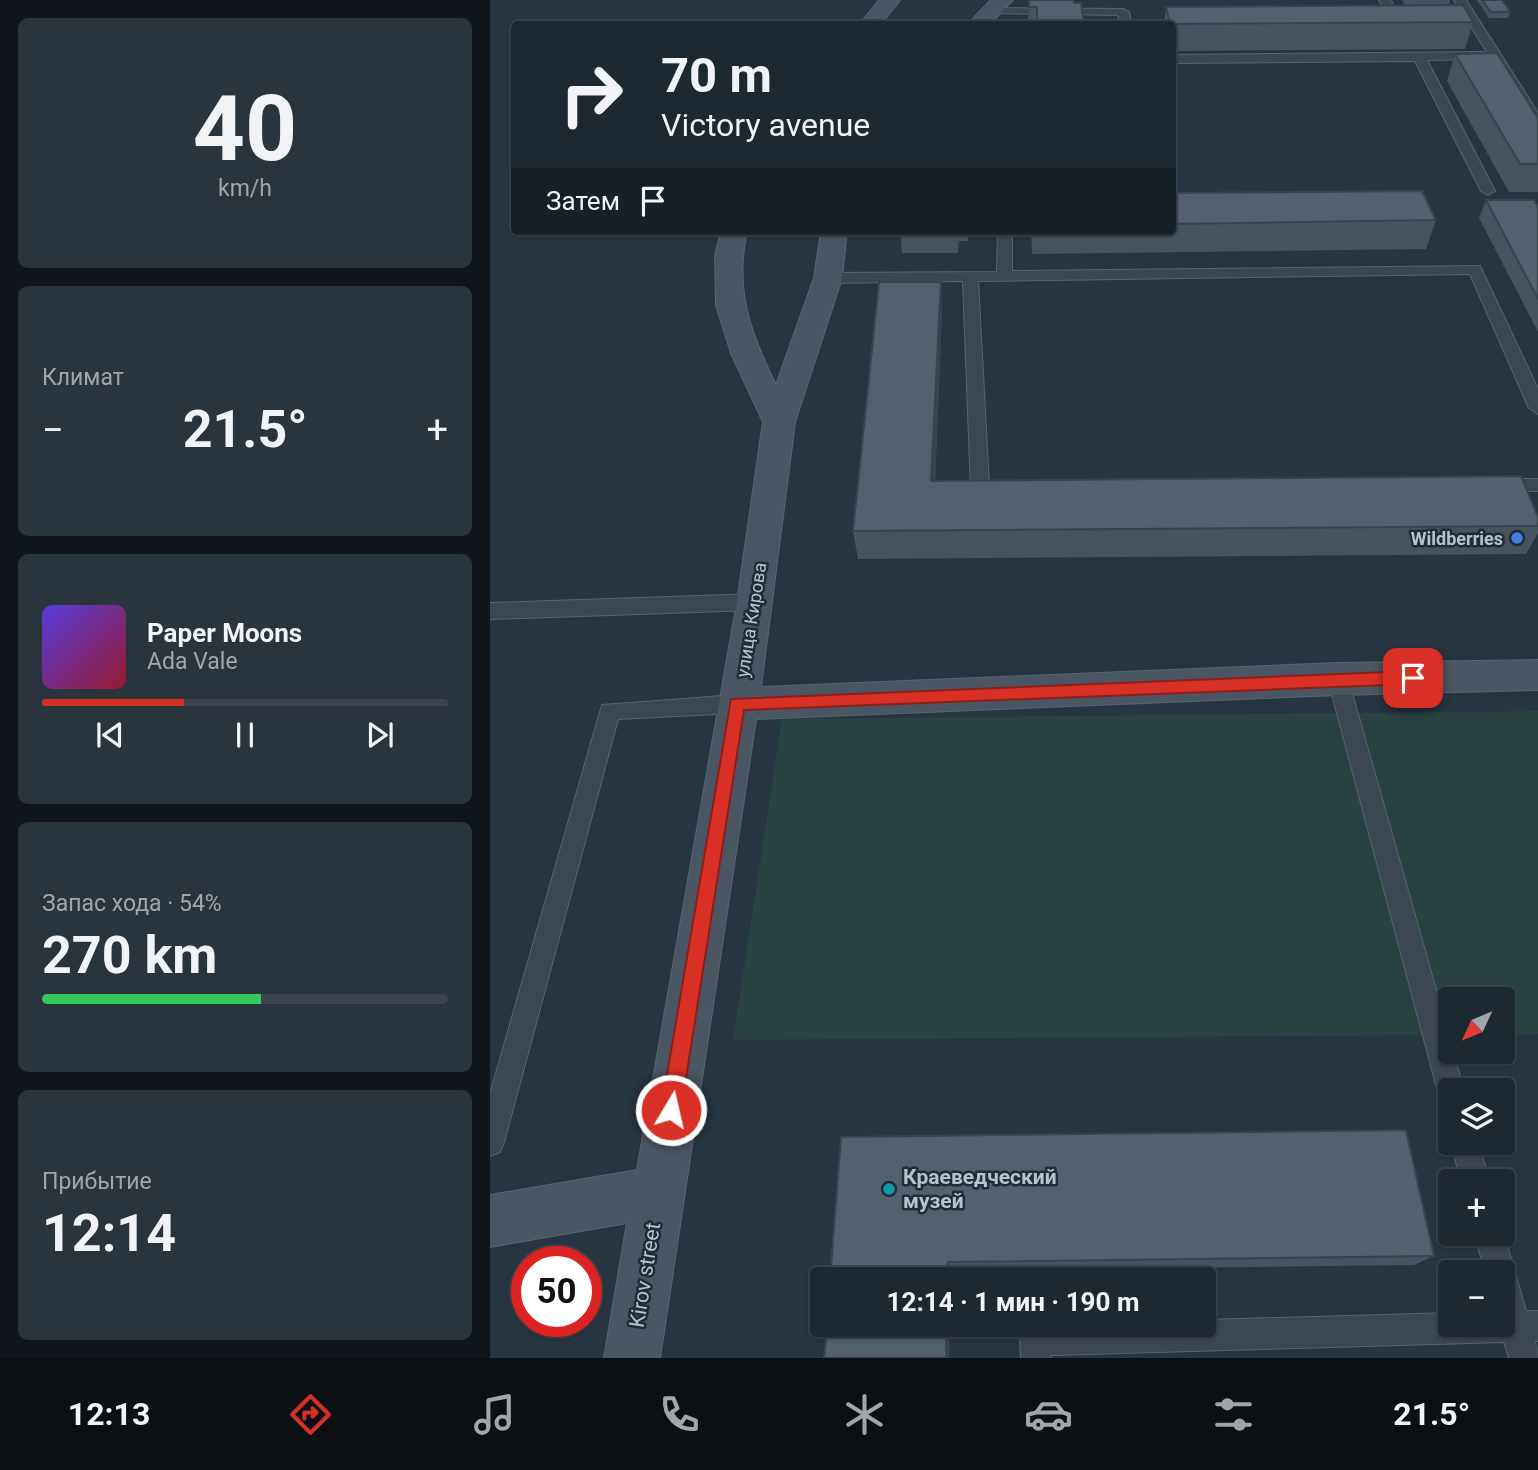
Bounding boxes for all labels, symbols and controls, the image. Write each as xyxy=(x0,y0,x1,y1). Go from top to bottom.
text: 70 m xyxy=(661,47,772,104)
icon: right xyxy=(546,49,637,140)
text: 40 xyxy=(193,76,297,182)
text: Victory avenue xyxy=(661,106,870,144)
text: km/h xyxy=(218,175,272,202)
icon: arrive xyxy=(634,182,672,220)
text: Затем xyxy=(546,186,620,216)
text: Климат xyxy=(42,364,124,391)
text: 21.5° xyxy=(183,399,308,460)
text: − xyxy=(42,408,64,452)
text: + xyxy=(426,408,448,452)
place label: Wildberries xyxy=(1411,528,1503,549)
marker: Wildberries xyxy=(1509,530,1525,546)
street label: улица Кирова xyxy=(732,561,770,679)
text: Paper Moons xyxy=(147,618,302,648)
text: Ada Vale xyxy=(147,648,238,675)
pin xyxy=(1383,648,1443,708)
icon: arrive xyxy=(1394,659,1432,697)
icon: previous xyxy=(91,716,129,754)
icon: pause xyxy=(226,716,264,754)
icon: next xyxy=(361,716,399,754)
text: Запас хода · 54% xyxy=(42,890,222,917)
text: 270 km xyxy=(42,925,217,986)
north arrow xyxy=(1438,987,1516,1064)
map controls xyxy=(1438,987,1515,1337)
position arrow xyxy=(634,1073,708,1147)
button: layers xyxy=(1438,1078,1515,1155)
place label: Краеведческий музей xyxy=(903,1165,1057,1213)
text: Прибытие xyxy=(42,1168,152,1195)
button: + xyxy=(1438,1169,1515,1246)
marker: Краеведческий музей xyxy=(881,1181,897,1197)
text: 12:14 xyxy=(42,1203,176,1264)
street label: Kirov street xyxy=(625,1221,665,1329)
speed limit sign: 50 xyxy=(511,1246,602,1337)
button: − xyxy=(1438,1260,1515,1337)
text: 12:14 · 1 мин · 190 m xyxy=(887,1287,1139,1317)
icon: directions xyxy=(286,1390,335,1439)
icon: music xyxy=(470,1390,519,1439)
icon: phone xyxy=(655,1390,704,1439)
icon: climate xyxy=(840,1390,889,1439)
icon: car xyxy=(1024,1390,1073,1439)
icon: filters xyxy=(1209,1390,1258,1439)
text: 12:13 xyxy=(68,1395,150,1433)
text: 21.5° xyxy=(1393,1395,1470,1433)

